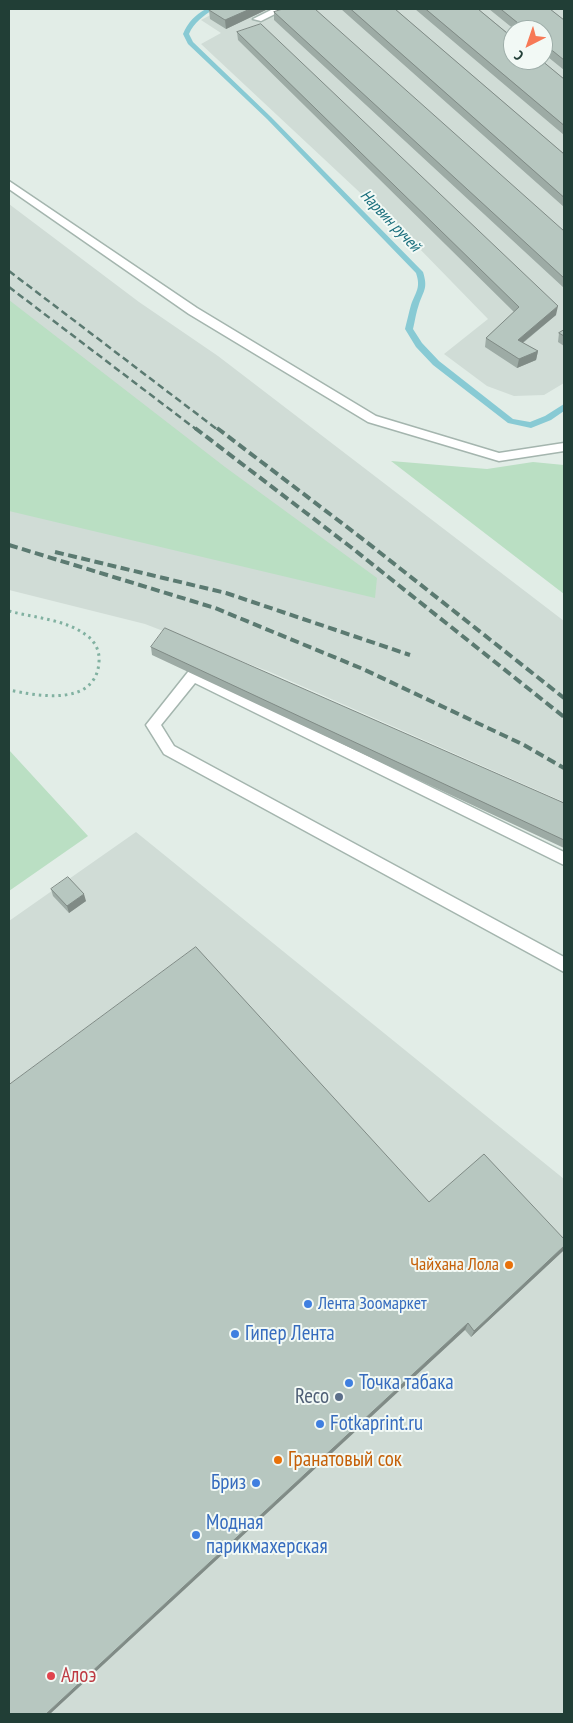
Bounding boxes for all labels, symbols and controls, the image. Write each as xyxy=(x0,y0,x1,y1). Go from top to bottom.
north arrow xyxy=(503,20,553,70)
text: С xyxy=(510,47,527,64)
water label: Нарвин ручей xyxy=(356,186,424,256)
place label: Чайхана Лола xyxy=(410,1254,499,1276)
marker: Чайхана Лола xyxy=(503,1259,515,1271)
place label: Лента Зоомаркет xyxy=(318,1293,427,1315)
marker: Лента Зоомаркет xyxy=(302,1298,314,1310)
place label: Гипер Лента xyxy=(245,1321,335,1347)
marker: Гипер Лента xyxy=(229,1328,241,1340)
place label: Точка табака xyxy=(359,1370,454,1396)
marker: Точка табака xyxy=(343,1377,355,1389)
place label: Reco xyxy=(295,1384,329,1410)
marker: Reco xyxy=(333,1391,345,1403)
place label: Fotkaprint.ru xyxy=(330,1411,423,1437)
marker: Fotkaprint.ru xyxy=(314,1418,326,1430)
place label: Гранатовый сок xyxy=(288,1447,402,1473)
marker: Гранатовый сок xyxy=(272,1454,284,1466)
place label: Бриз xyxy=(211,1470,246,1496)
marker: Бриз xyxy=(250,1477,262,1489)
place label: Модная парикмахерская xyxy=(206,1510,328,1560)
marker: Модная парикмахерская xyxy=(190,1529,202,1541)
place label: Алоэ xyxy=(61,1663,96,1689)
marker: Алоэ xyxy=(45,1670,57,1682)

